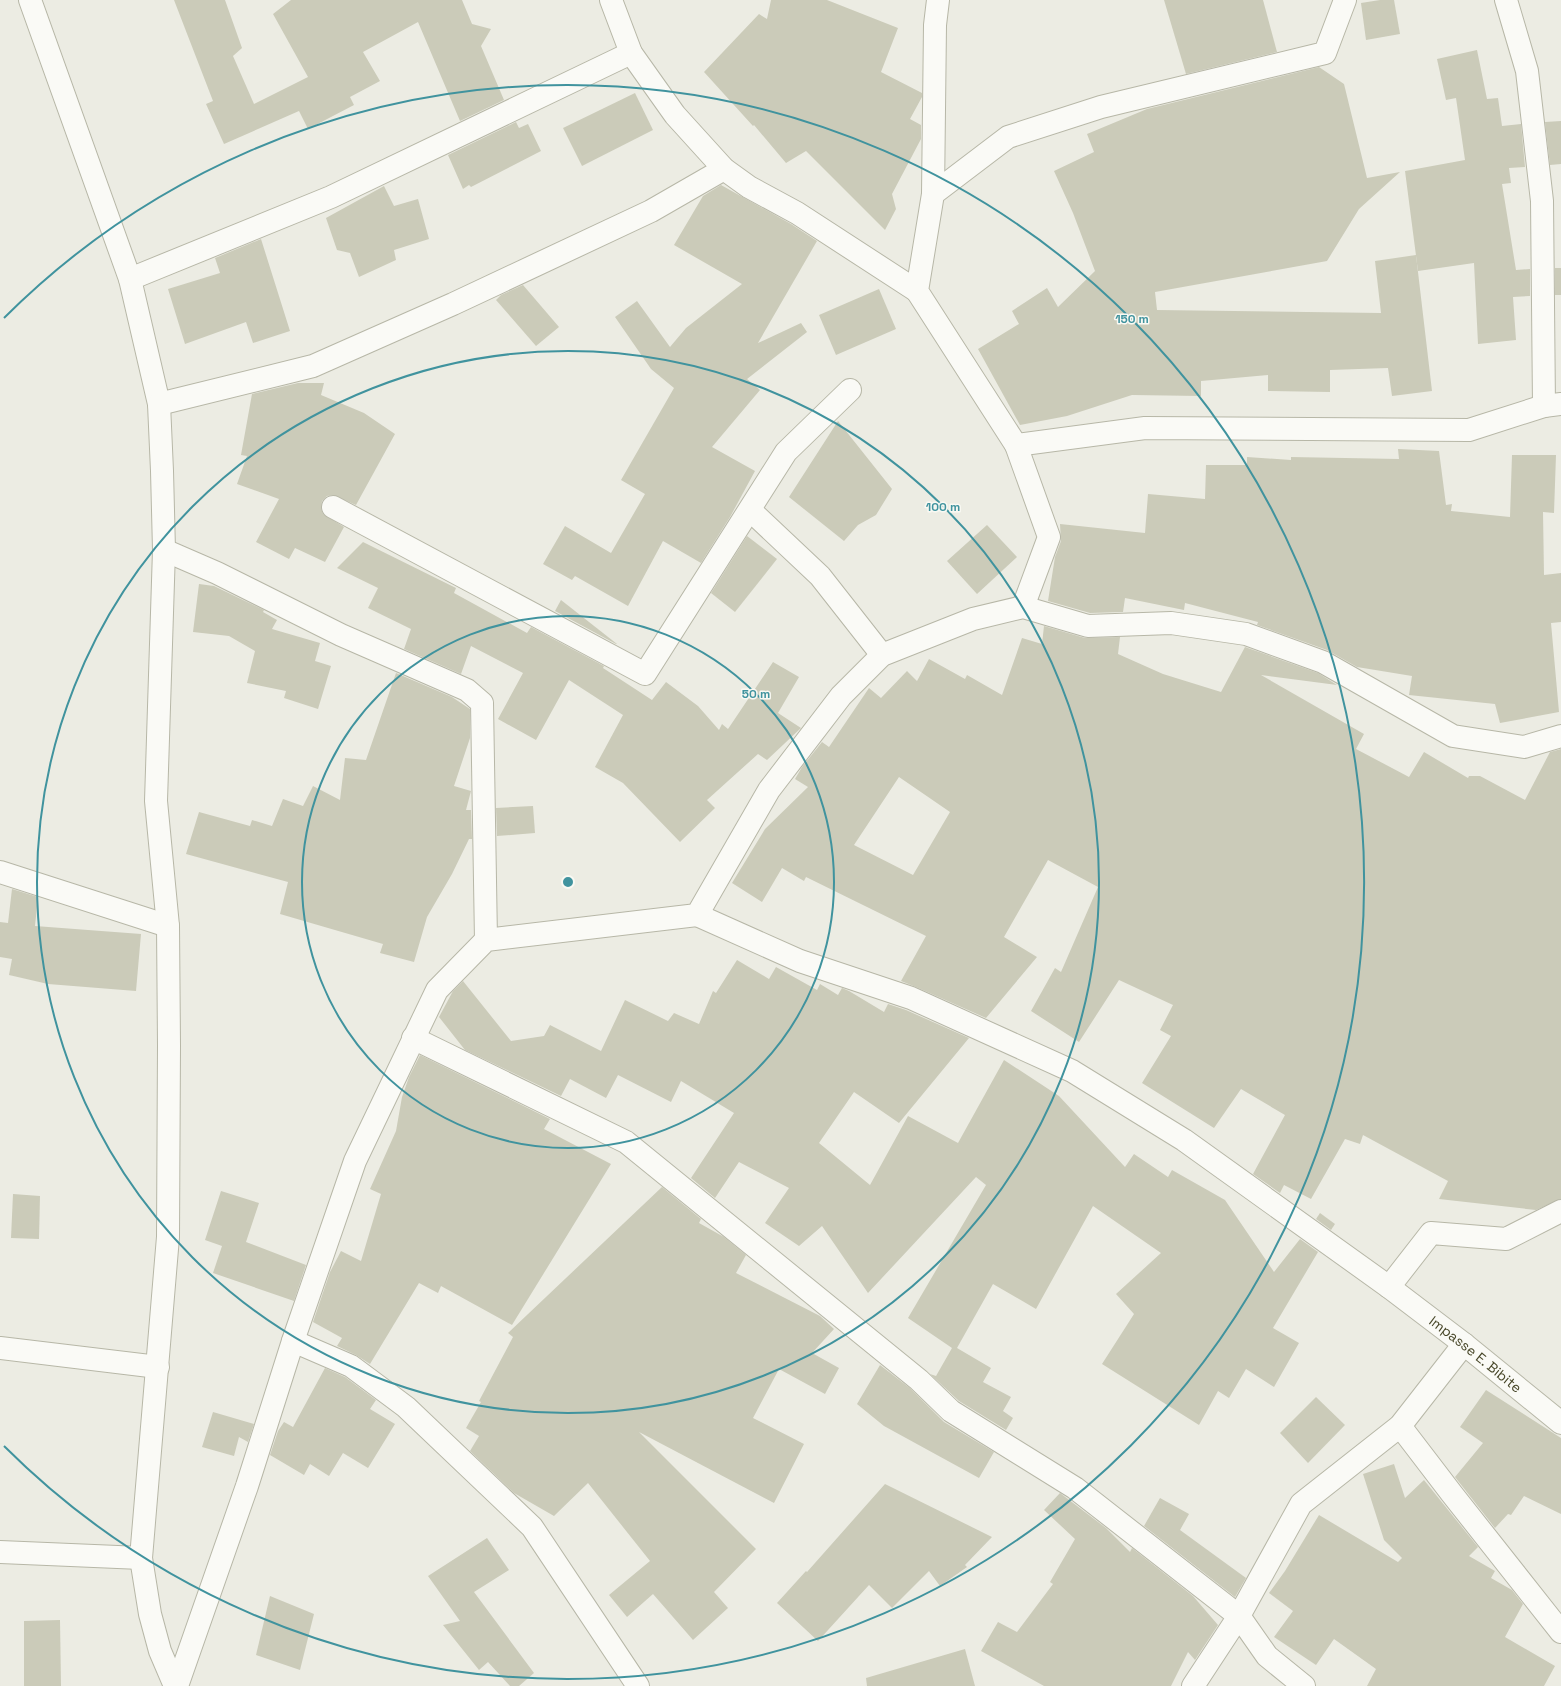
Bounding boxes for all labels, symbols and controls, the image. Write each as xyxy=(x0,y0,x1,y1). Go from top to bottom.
text: 150 m xyxy=(1115,311,1149,327)
text: 100 m xyxy=(926,499,960,515)
text: 50 m xyxy=(742,686,770,702)
centre of rings xyxy=(561,875,575,889)
street label: Impasse E. Bibite xyxy=(1426,1312,1526,1397)

